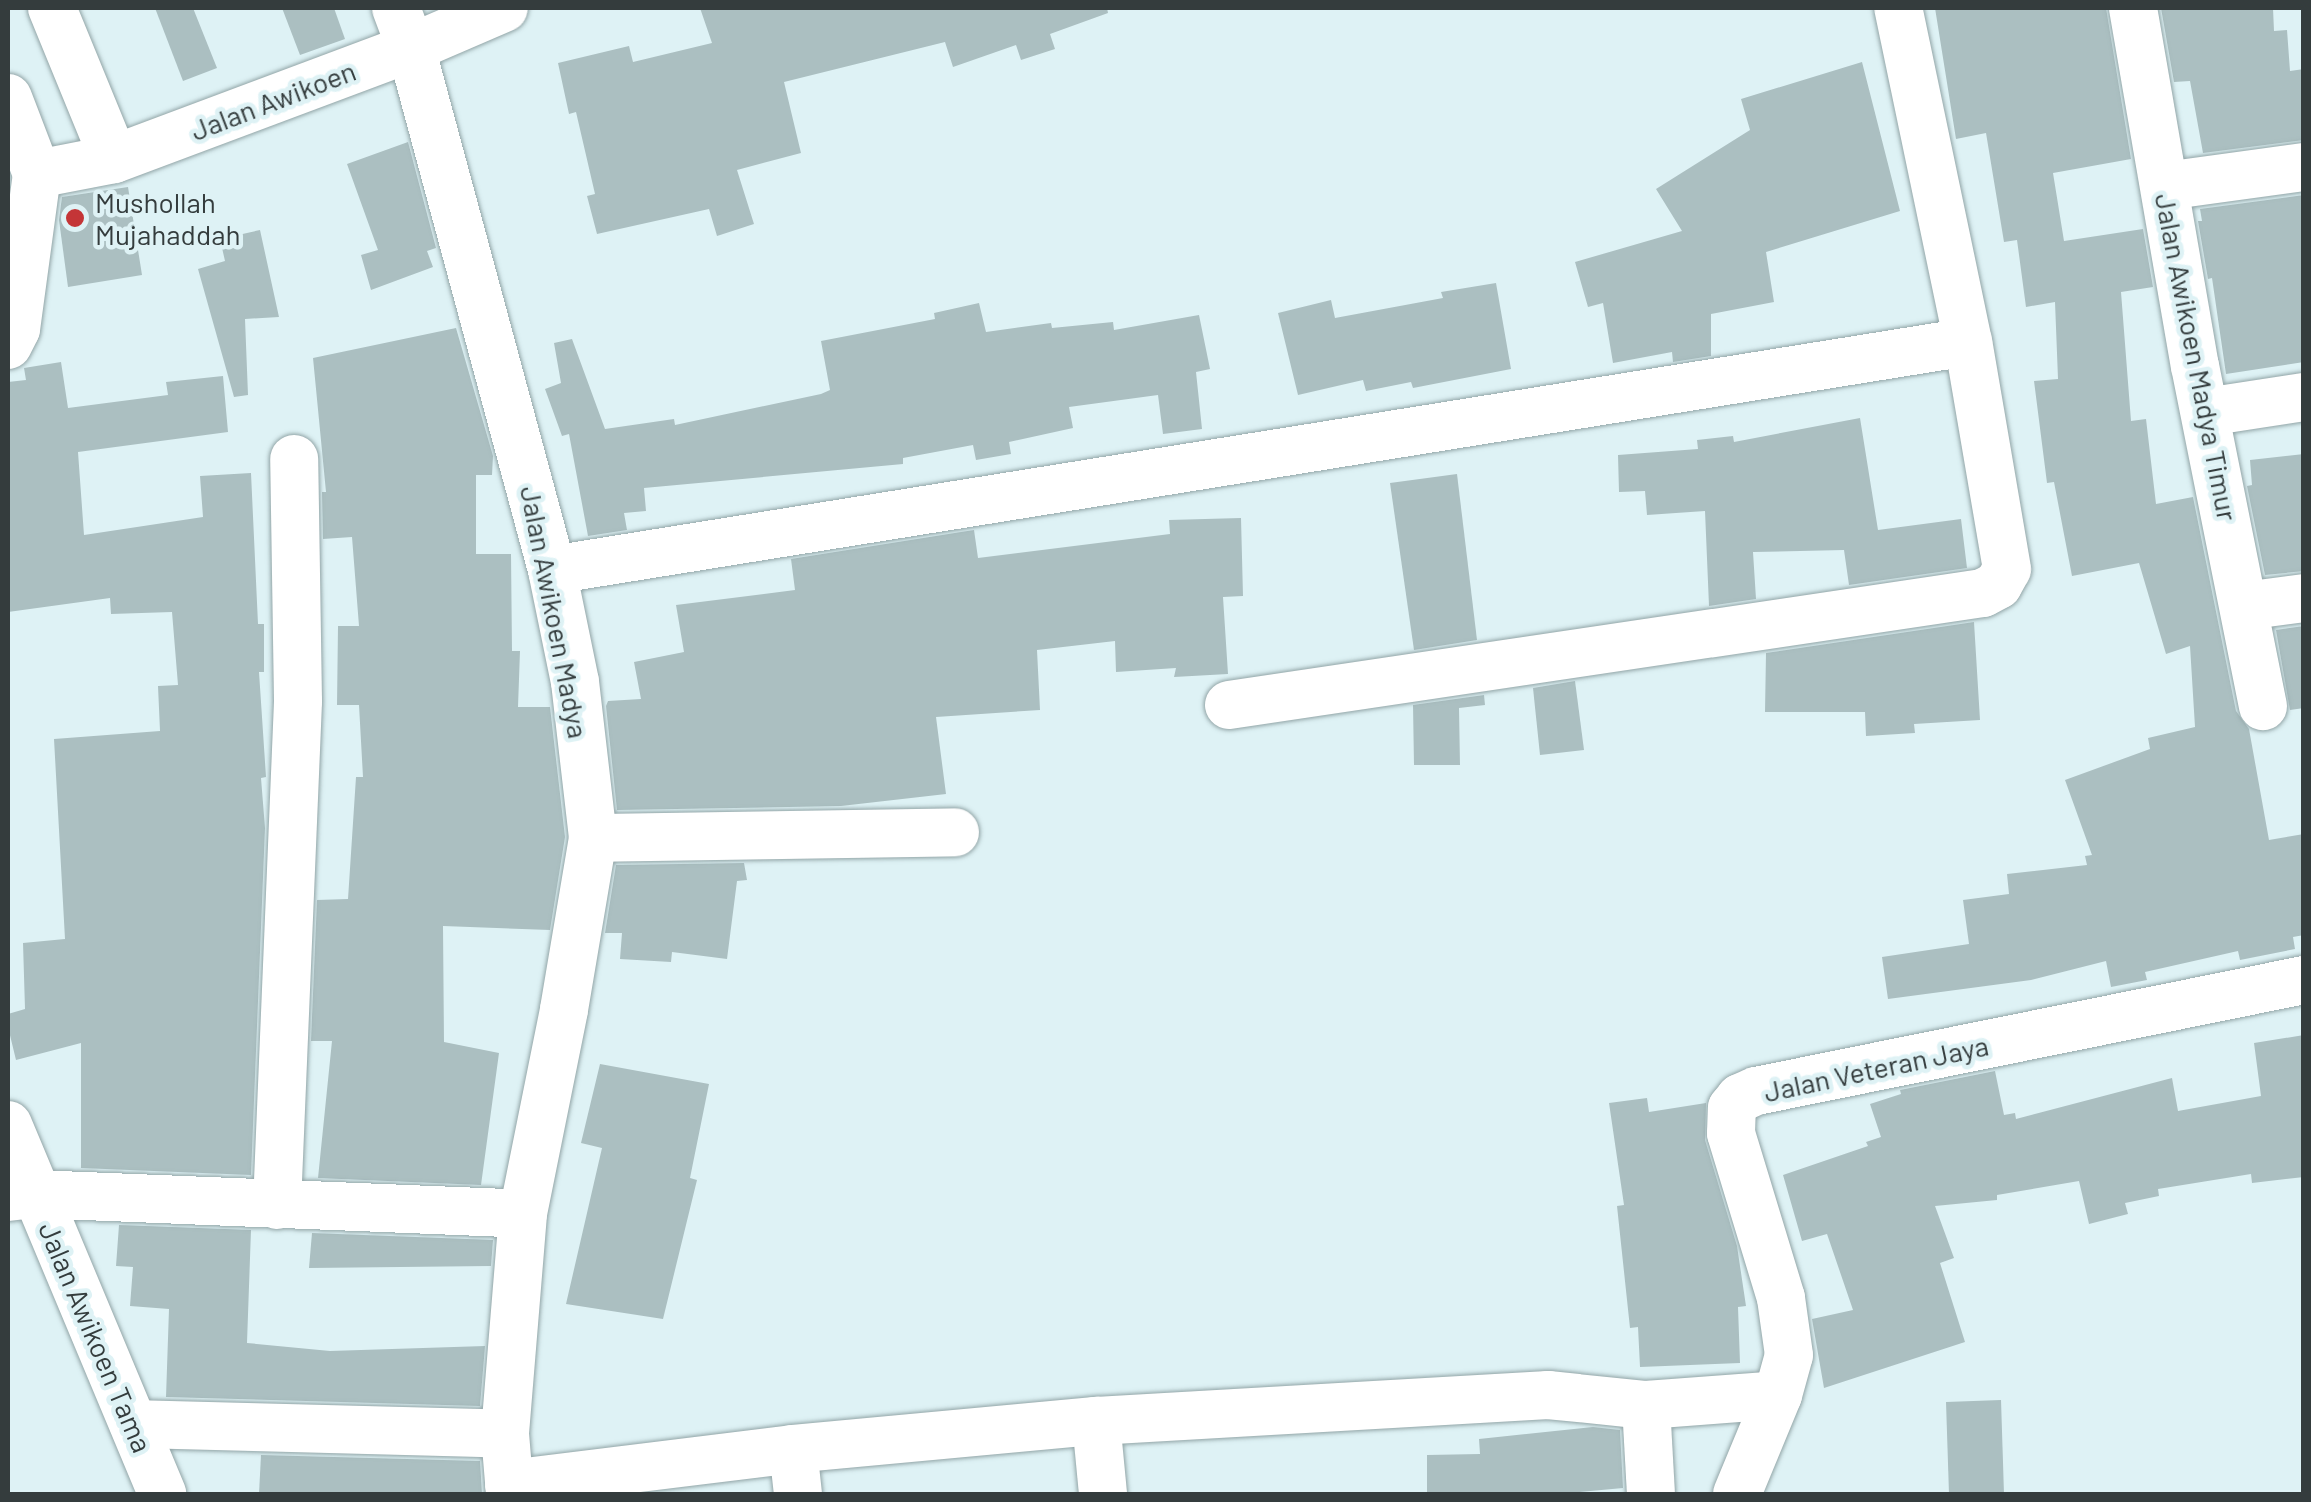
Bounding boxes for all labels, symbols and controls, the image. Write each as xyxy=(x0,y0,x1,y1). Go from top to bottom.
street label: Jalan Awikoen xyxy=(186,53,360,147)
place label: Mushollah Mujahaddah xyxy=(95,185,241,251)
street label: Jalan Awikoen Madya Timur xyxy=(2149,190,2245,524)
marker: Mushollah Mujahaddah xyxy=(64,207,86,229)
street label: Jalan Awikoen Madya xyxy=(514,483,596,741)
street label: Jalan Veteran Jaya xyxy=(1761,1028,1991,1108)
street label: Jalan Awikoen Tama xyxy=(32,1217,160,1457)

